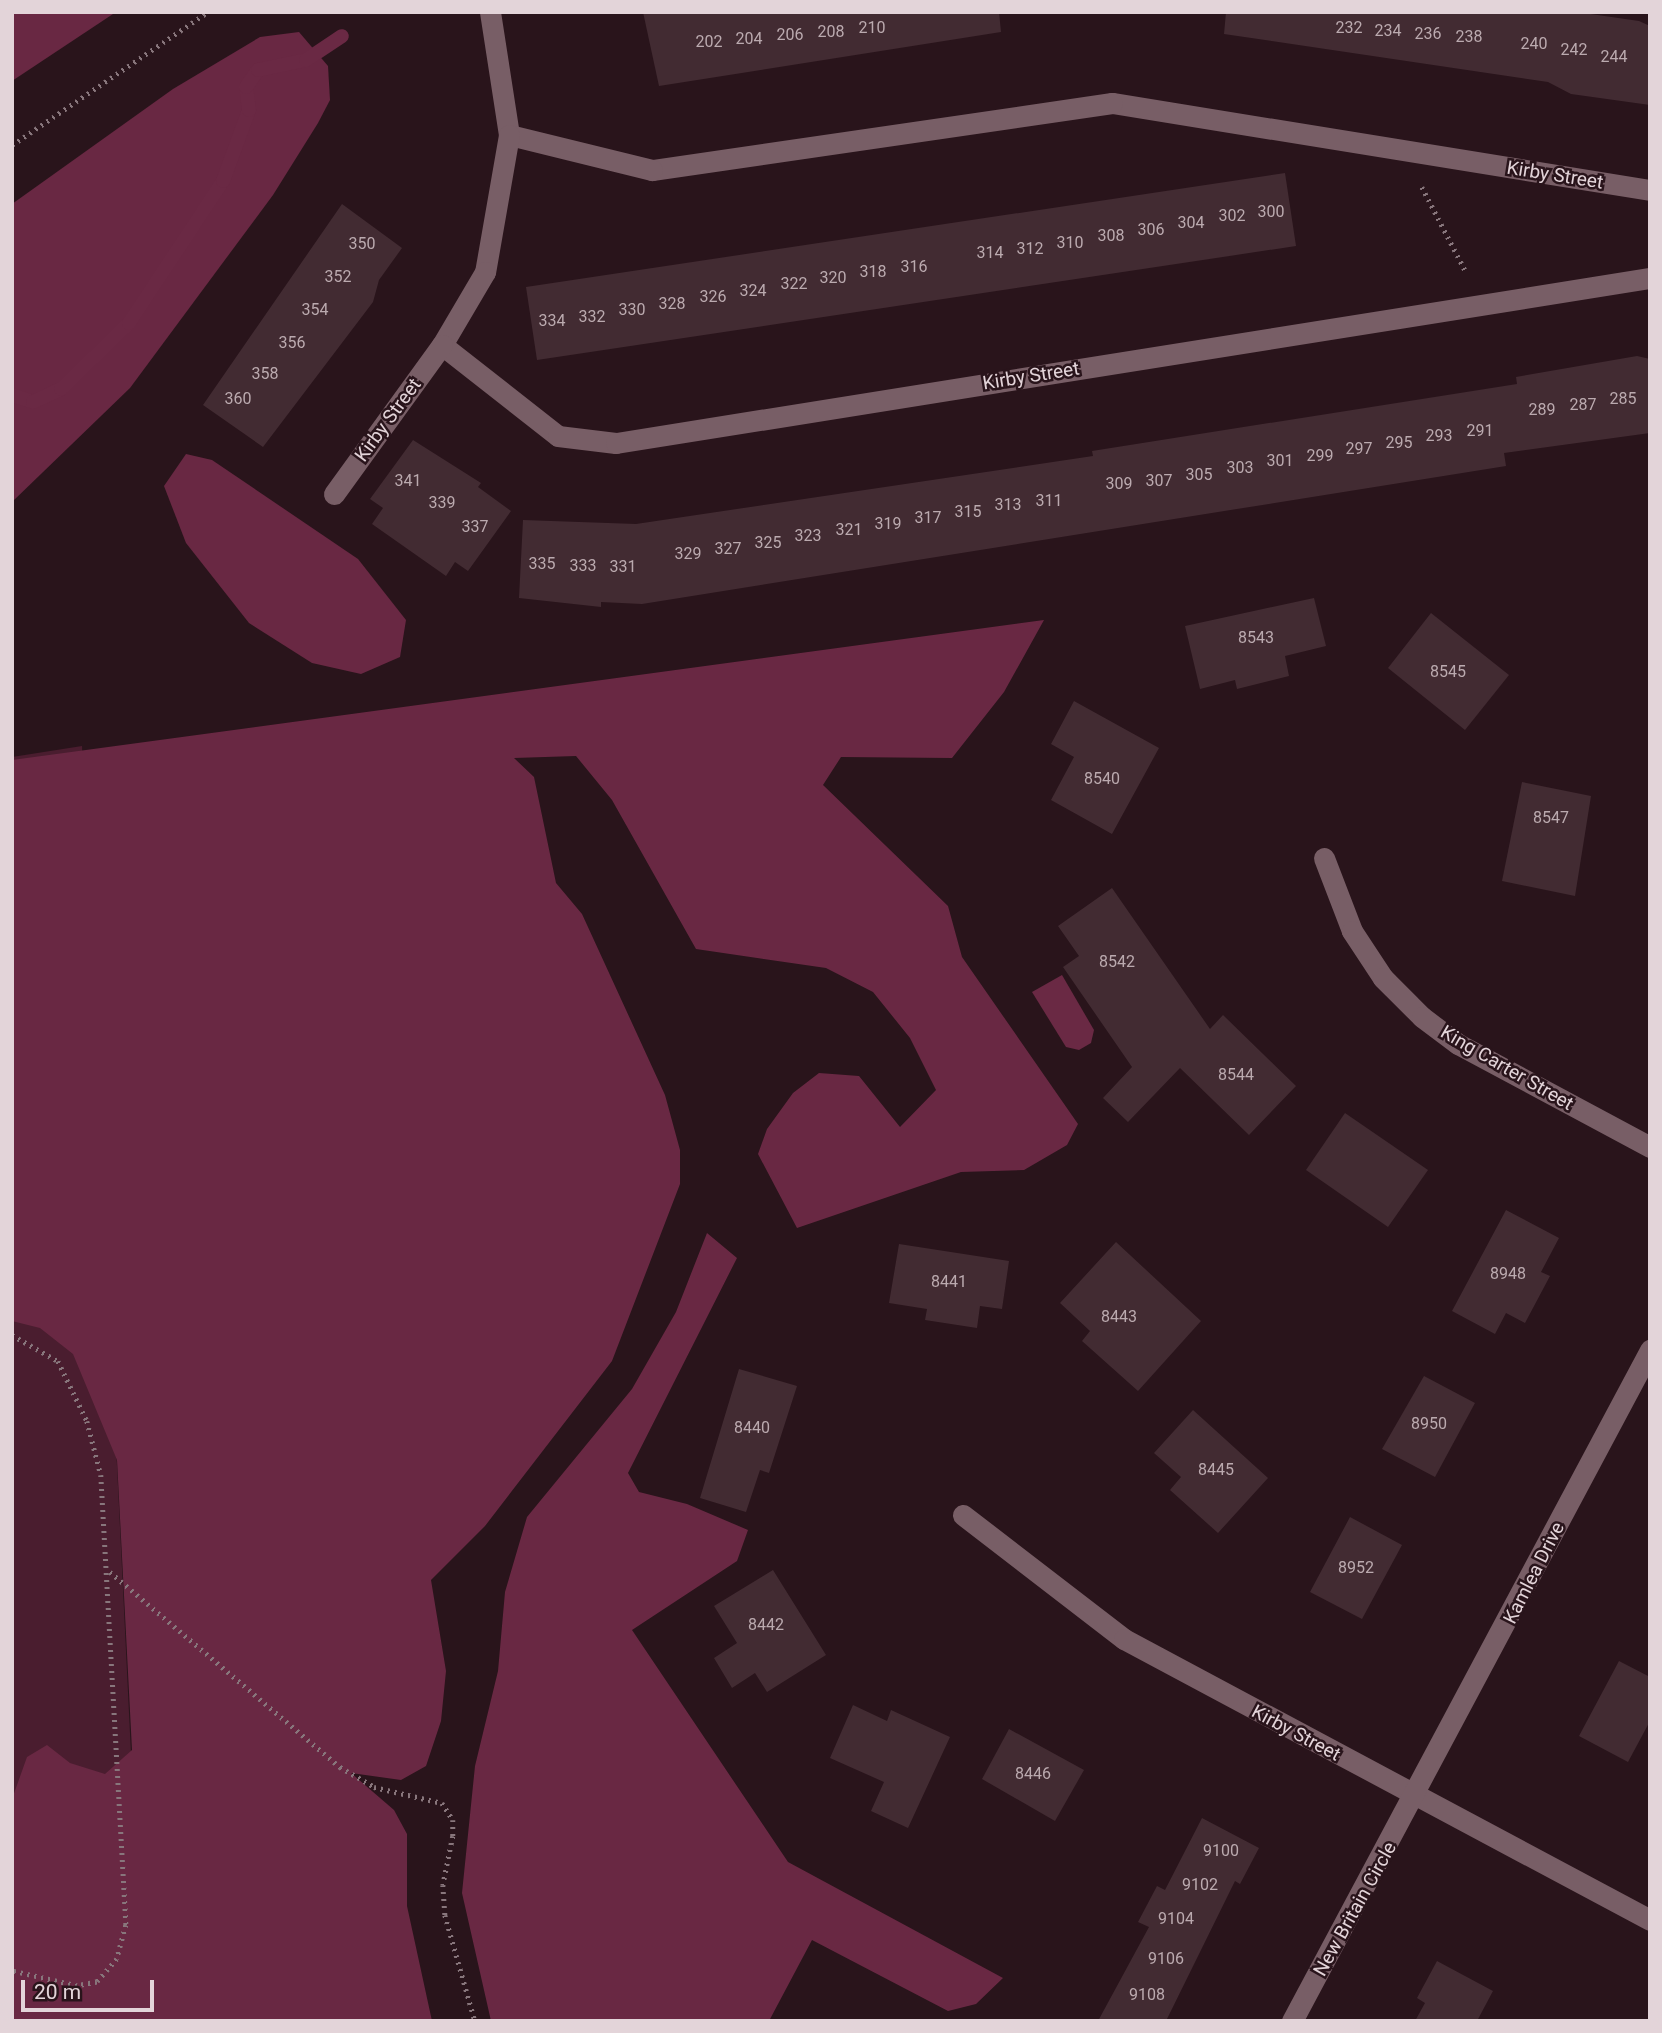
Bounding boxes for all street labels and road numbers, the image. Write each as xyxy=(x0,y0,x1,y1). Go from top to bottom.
street label: Kirby Street xyxy=(1505,156,1605,194)
street label: Kirby Street xyxy=(981,357,1081,395)
street label: Kirby Street xyxy=(350,374,426,466)
street label: King Carter Street xyxy=(1437,1021,1577,1115)
street label: Kamlea Drive xyxy=(1499,1518,1569,1628)
street label: Kirby Street xyxy=(1248,1700,1344,1766)
street label: New Britain Circle xyxy=(1309,1838,1401,1980)

